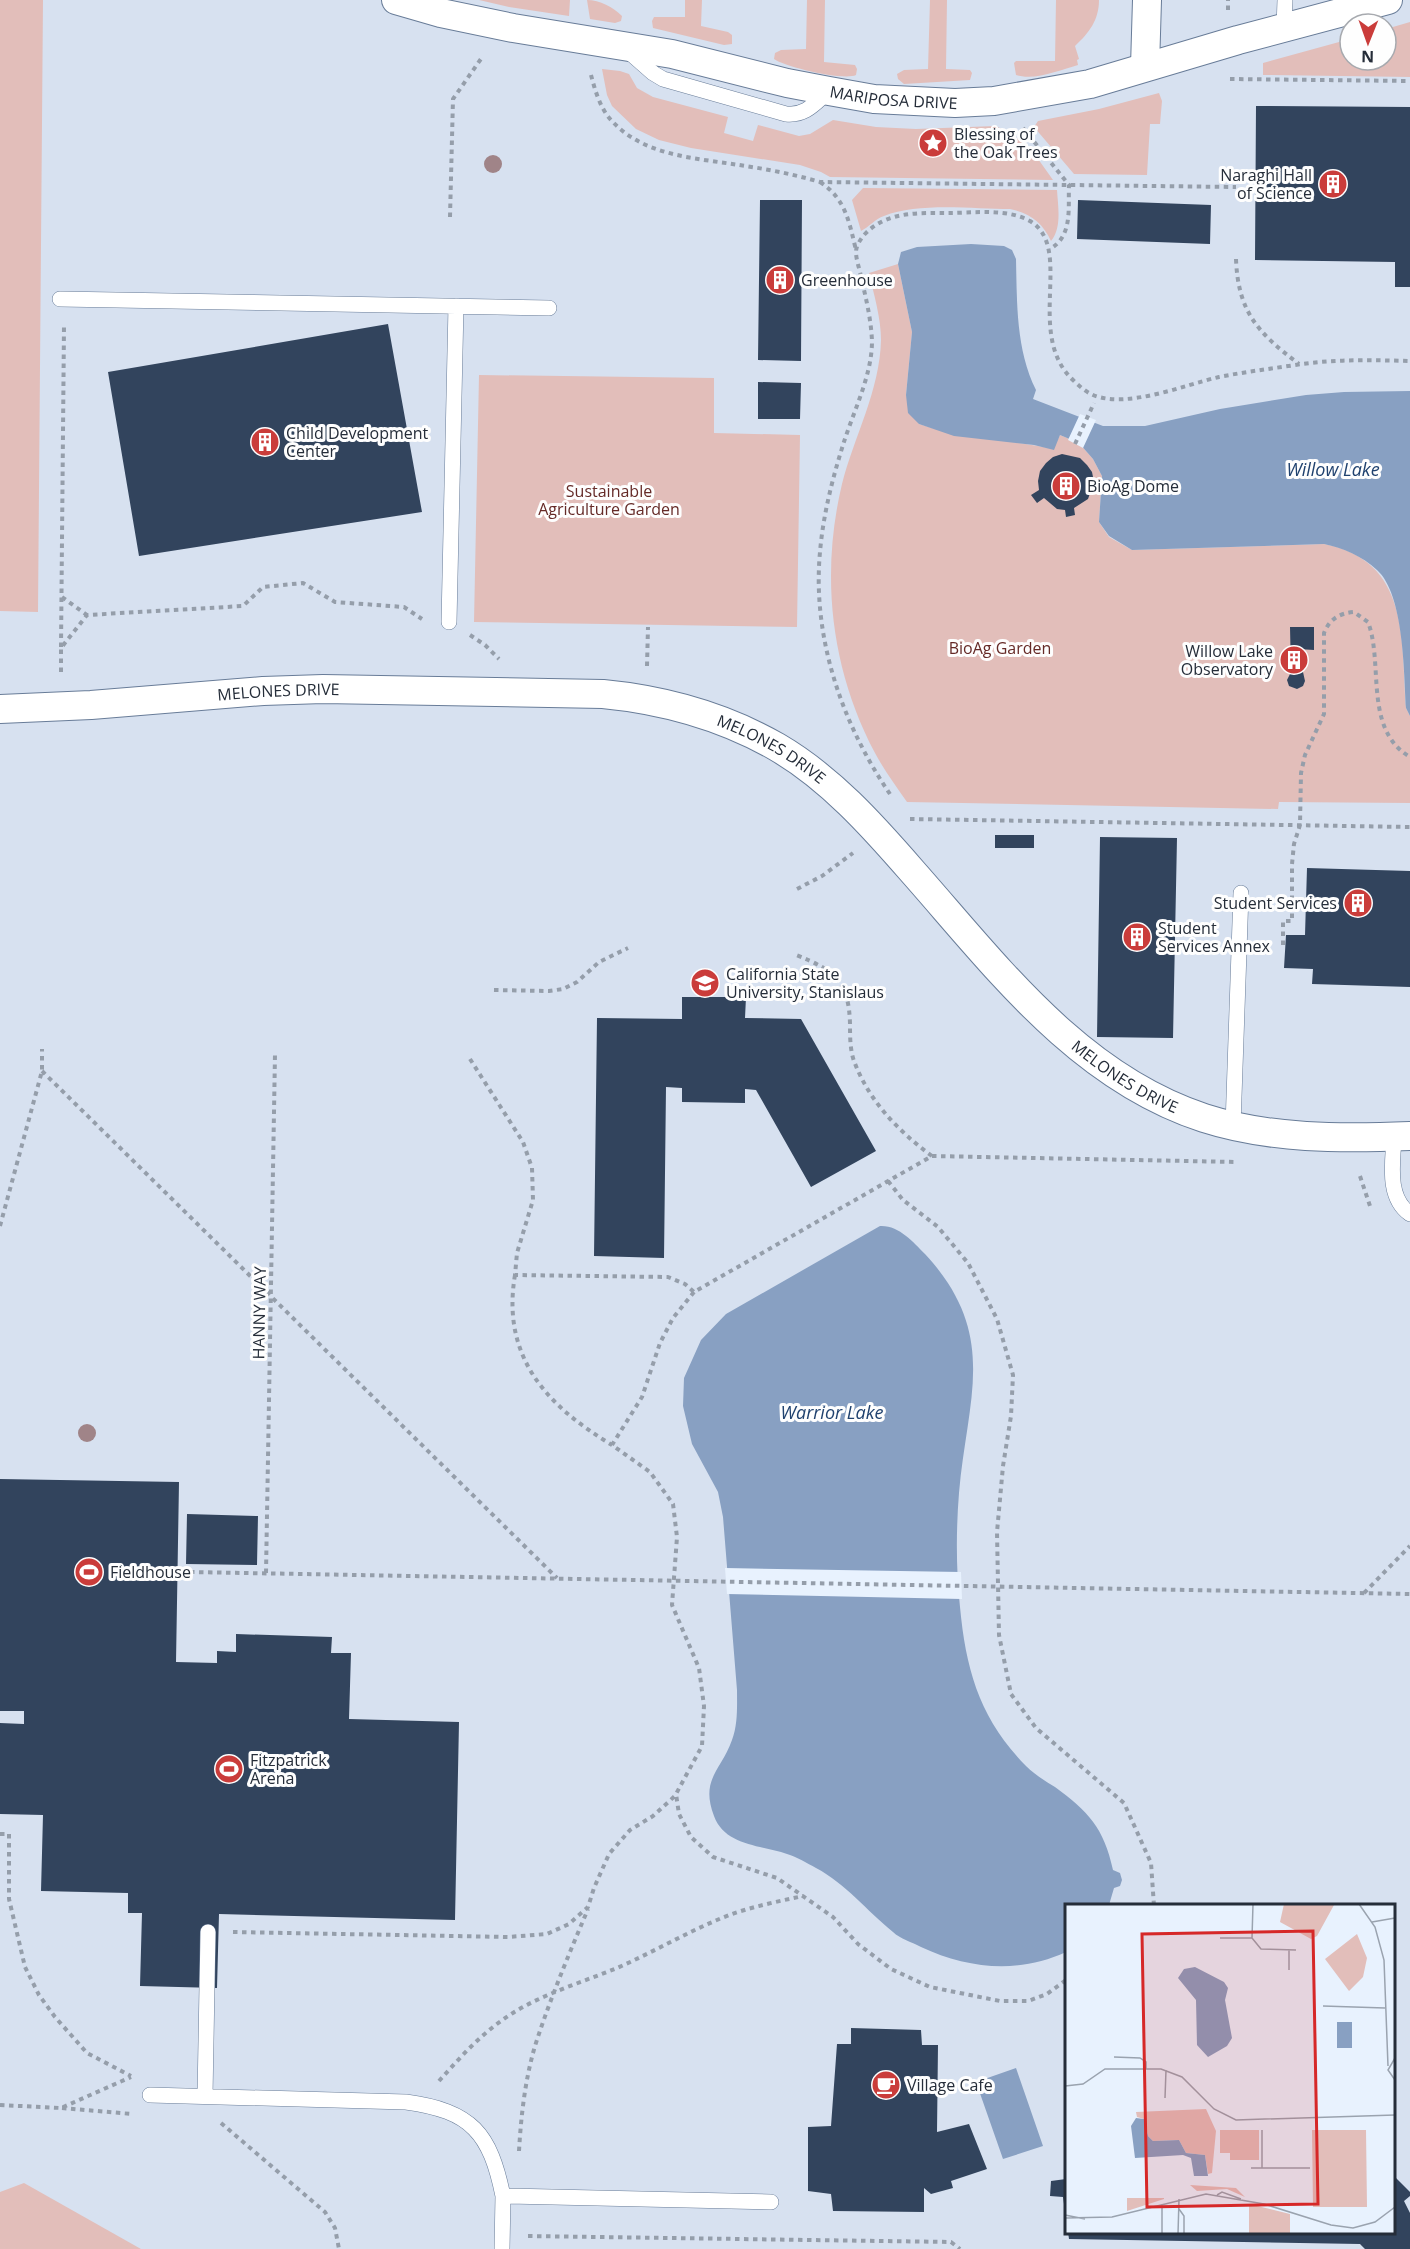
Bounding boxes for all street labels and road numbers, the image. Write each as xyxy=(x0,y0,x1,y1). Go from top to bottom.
street label: MARIPOSA DRIVE xyxy=(828,80,958,114)
street label: MELONES DRIVE xyxy=(216,678,340,706)
street label: MELONES DRIVE xyxy=(714,709,831,789)
street label: MELONES DRIVE xyxy=(1067,1035,1182,1118)
street label: HANNY WAY xyxy=(247,1266,271,1360)

